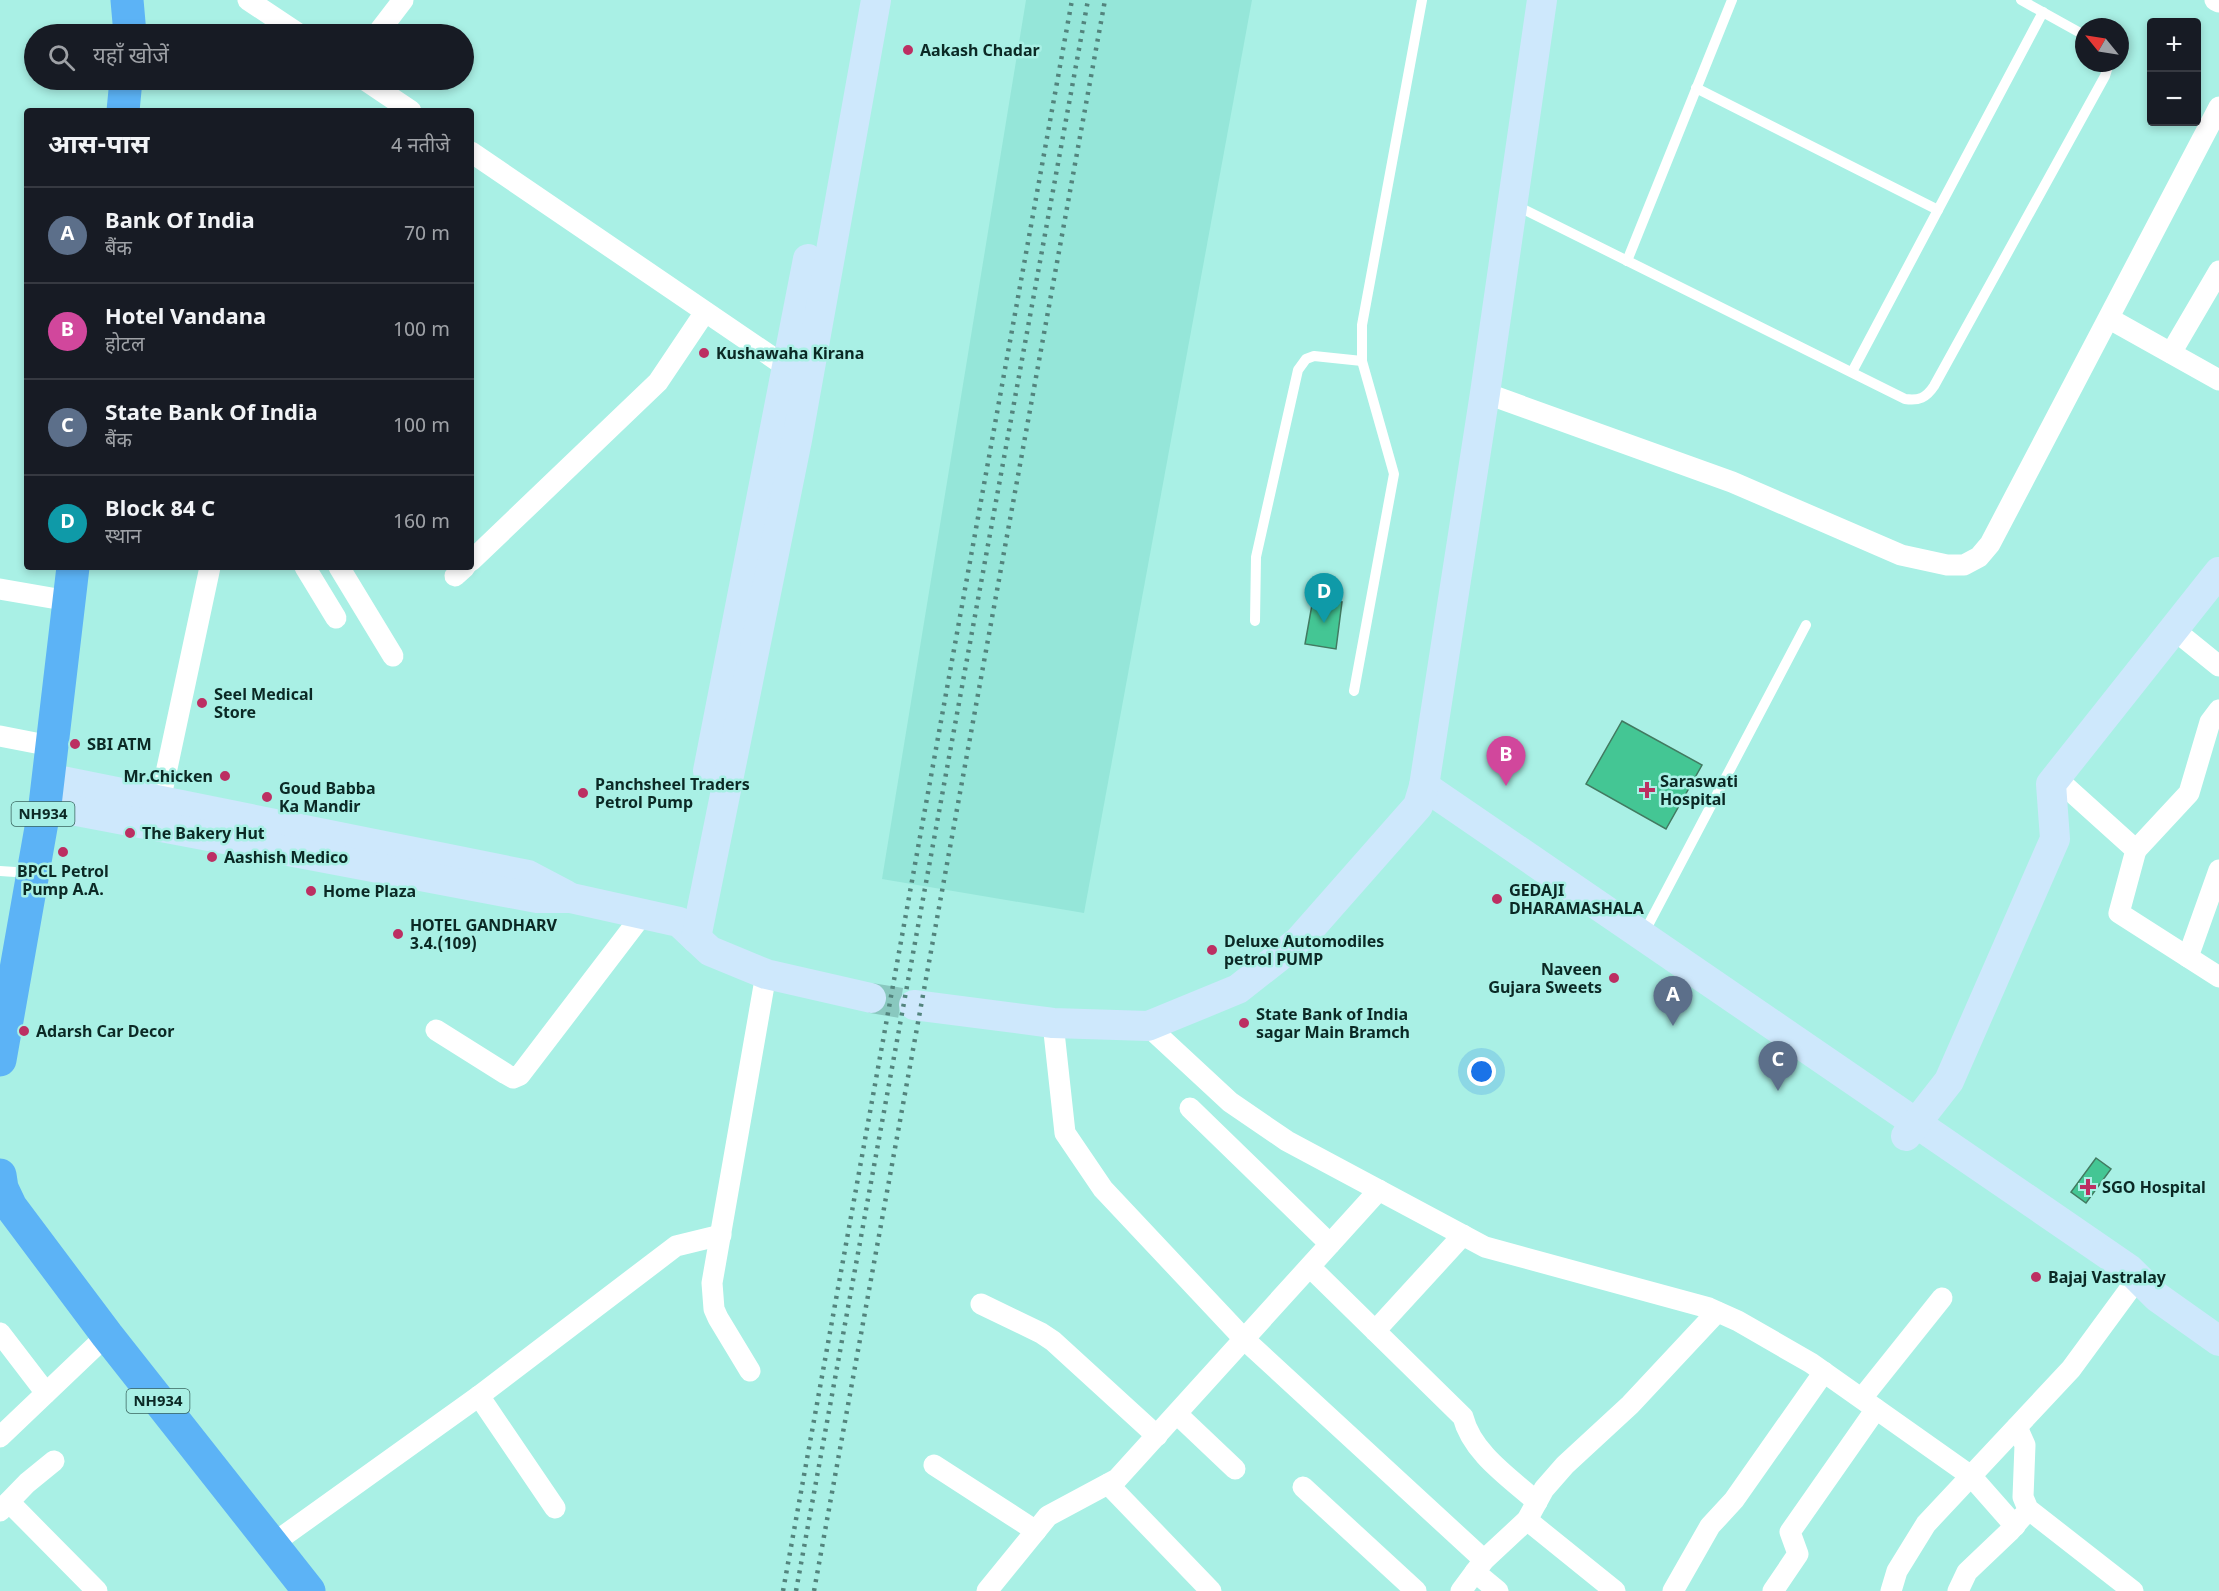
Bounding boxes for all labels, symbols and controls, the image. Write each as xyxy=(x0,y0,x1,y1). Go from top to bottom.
north arrow xyxy=(2075,18,2129,72)
map controls xyxy=(2147,18,2201,126)
button: + xyxy=(2147,18,2201,72)
search box xyxy=(24,24,474,90)
icon: search xyxy=(45,41,78,74)
place label: Aakash Chadar xyxy=(920,42,1040,63)
text: यहाँ खोजें xyxy=(93,43,169,72)
marker: Aakash Chadar xyxy=(901,43,915,57)
button: − xyxy=(2147,72,2201,126)
text: आस-पास xyxy=(48,130,149,164)
text: 4 नतीजे xyxy=(391,134,450,160)
text: Bank Of India xyxy=(105,208,255,237)
text: A xyxy=(61,222,74,248)
text: 70 m xyxy=(404,222,450,248)
text: बैंक xyxy=(105,237,132,263)
text: Hotel Vandana xyxy=(105,304,266,333)
text: B xyxy=(61,318,74,344)
text: 100 m xyxy=(393,318,450,344)
text: होटल xyxy=(105,333,144,359)
place label: Kushawaha Kirana xyxy=(716,345,864,366)
marker: Kushawaha Kirana xyxy=(697,346,711,360)
text: State Bank Of India xyxy=(105,400,318,429)
text: C xyxy=(61,414,74,440)
text: 100 m xyxy=(393,414,450,440)
text: बैंक xyxy=(105,429,132,455)
text: Block 84 C xyxy=(105,496,215,525)
text: D xyxy=(60,510,75,536)
text: 160 m xyxy=(393,510,450,536)
text: स्थान xyxy=(105,525,141,551)
pin: D xyxy=(1304,574,1344,623)
place label: Seel Medical Store xyxy=(214,686,313,725)
marker: Seel Medical Store xyxy=(195,696,209,710)
place label: SBI ATM xyxy=(87,736,152,757)
pin: B xyxy=(1486,736,1526,786)
marker: SBI ATM xyxy=(68,737,82,751)
place label: Mr.Chicken xyxy=(124,768,213,789)
marker: Mr.Chicken xyxy=(218,769,232,783)
place label: Saraswati Hospital xyxy=(1660,773,1738,812)
place label: Panchsheel Traders Petrol Pump xyxy=(595,776,750,815)
place label: Goud Babba Ka Mandir xyxy=(279,780,375,819)
marker: Saraswati Hospital xyxy=(1638,781,1656,799)
marker: Panchsheel Traders Petrol Pump xyxy=(576,786,590,800)
marker: Goud Babba Ka Mandir xyxy=(260,790,274,804)
road number: NH934 xyxy=(12,802,74,826)
place label: The Bakery Hut xyxy=(142,825,265,846)
marker: The Bakery Hut xyxy=(123,826,137,840)
marker: BPCL Petrol Pump A.A. xyxy=(56,845,70,859)
place label: Aashish Medico xyxy=(224,849,348,870)
marker: Aashish Medico xyxy=(205,850,219,864)
place label: BPCL Petrol Pump A.A. xyxy=(17,863,109,902)
place label: GEDAJI DHARAMASHALA xyxy=(1509,882,1645,921)
place label: Home Plaza xyxy=(323,883,416,904)
marker: Home Plaza xyxy=(304,884,318,898)
marker: GEDAJI DHARAMASHALA xyxy=(1490,892,1504,906)
place label: HOTEL GANDHARV 3.4.(109) xyxy=(410,917,558,956)
marker: HOTEL GANDHARV 3.4.(109) xyxy=(391,927,405,941)
place label: Deluxe Automodiles petrol PUMP xyxy=(1224,933,1384,972)
marker: Deluxe Automodiles petrol PUMP xyxy=(1205,943,1219,957)
place label: Naveen Gujara Sweets xyxy=(1488,961,1602,1000)
marker: Naveen Gujara Sweets xyxy=(1607,971,1621,985)
pin: A xyxy=(1654,976,1692,1026)
place label: State Bank of India sagar Main Bramch xyxy=(1256,1006,1410,1045)
marker: State Bank of India sagar Main Bramch xyxy=(1237,1016,1251,1030)
place label: Adarsh Car Decor xyxy=(36,1023,174,1044)
marker: Adarsh Car Decor xyxy=(17,1024,31,1038)
pin: C xyxy=(1758,1042,1798,1091)
your location xyxy=(1467,1057,1496,1086)
marker: SGO Hospital xyxy=(2079,1178,2097,1196)
place label: SGO Hospital xyxy=(2102,1179,2206,1200)
place label: Bajaj Vastralay xyxy=(2048,1269,2167,1290)
marker: Bajaj Vastralay xyxy=(2029,1270,2043,1284)
road number: NH934 xyxy=(126,1389,190,1413)

